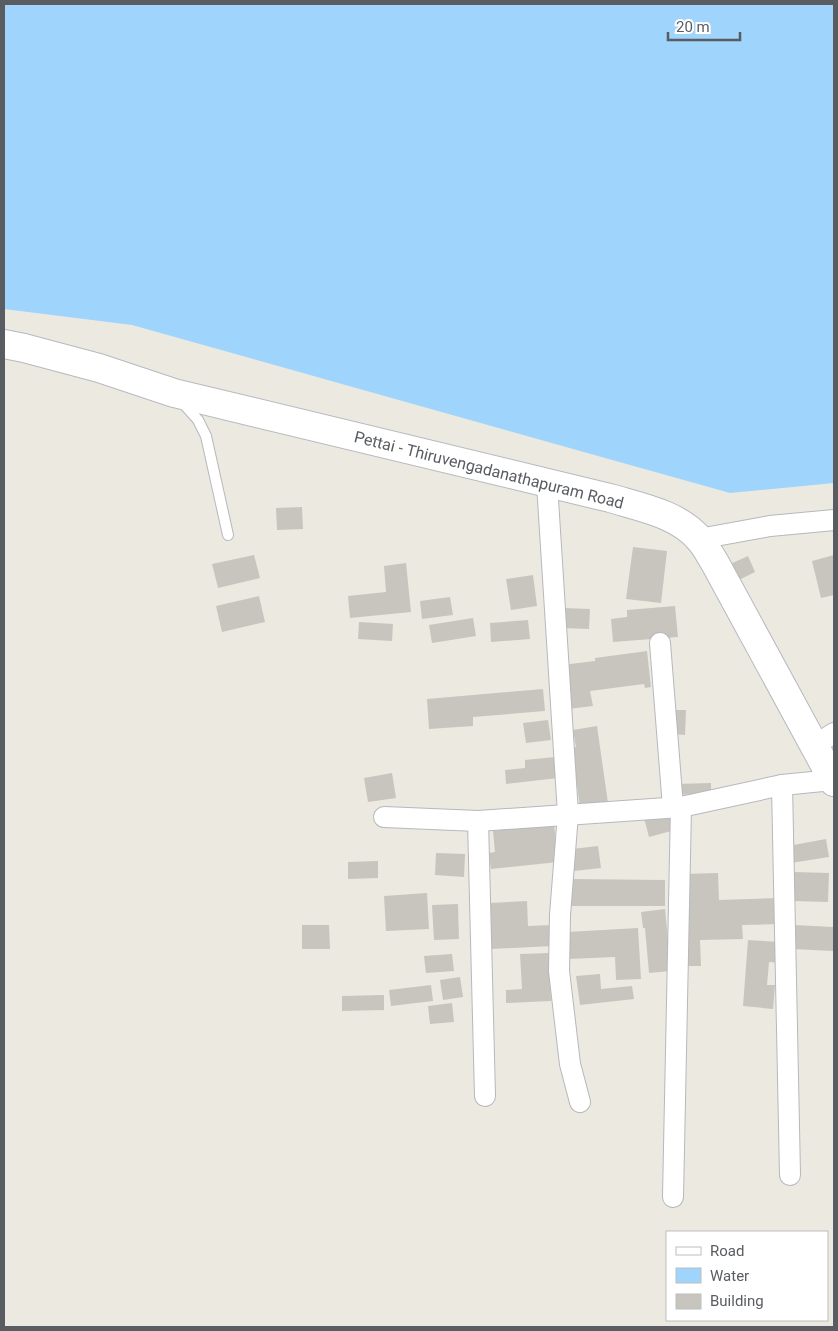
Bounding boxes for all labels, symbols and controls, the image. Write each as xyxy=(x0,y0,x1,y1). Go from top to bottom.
scale bar xyxy=(668,10,740,42)
text: 20 m xyxy=(676,18,710,36)
street label: Pettai - Thiruvengadanathapuram Road xyxy=(352,427,626,513)
legend xyxy=(666,1231,828,1321)
text: Road xyxy=(710,1242,744,1260)
text: Water xyxy=(710,1267,749,1285)
text: Building xyxy=(710,1292,764,1310)

